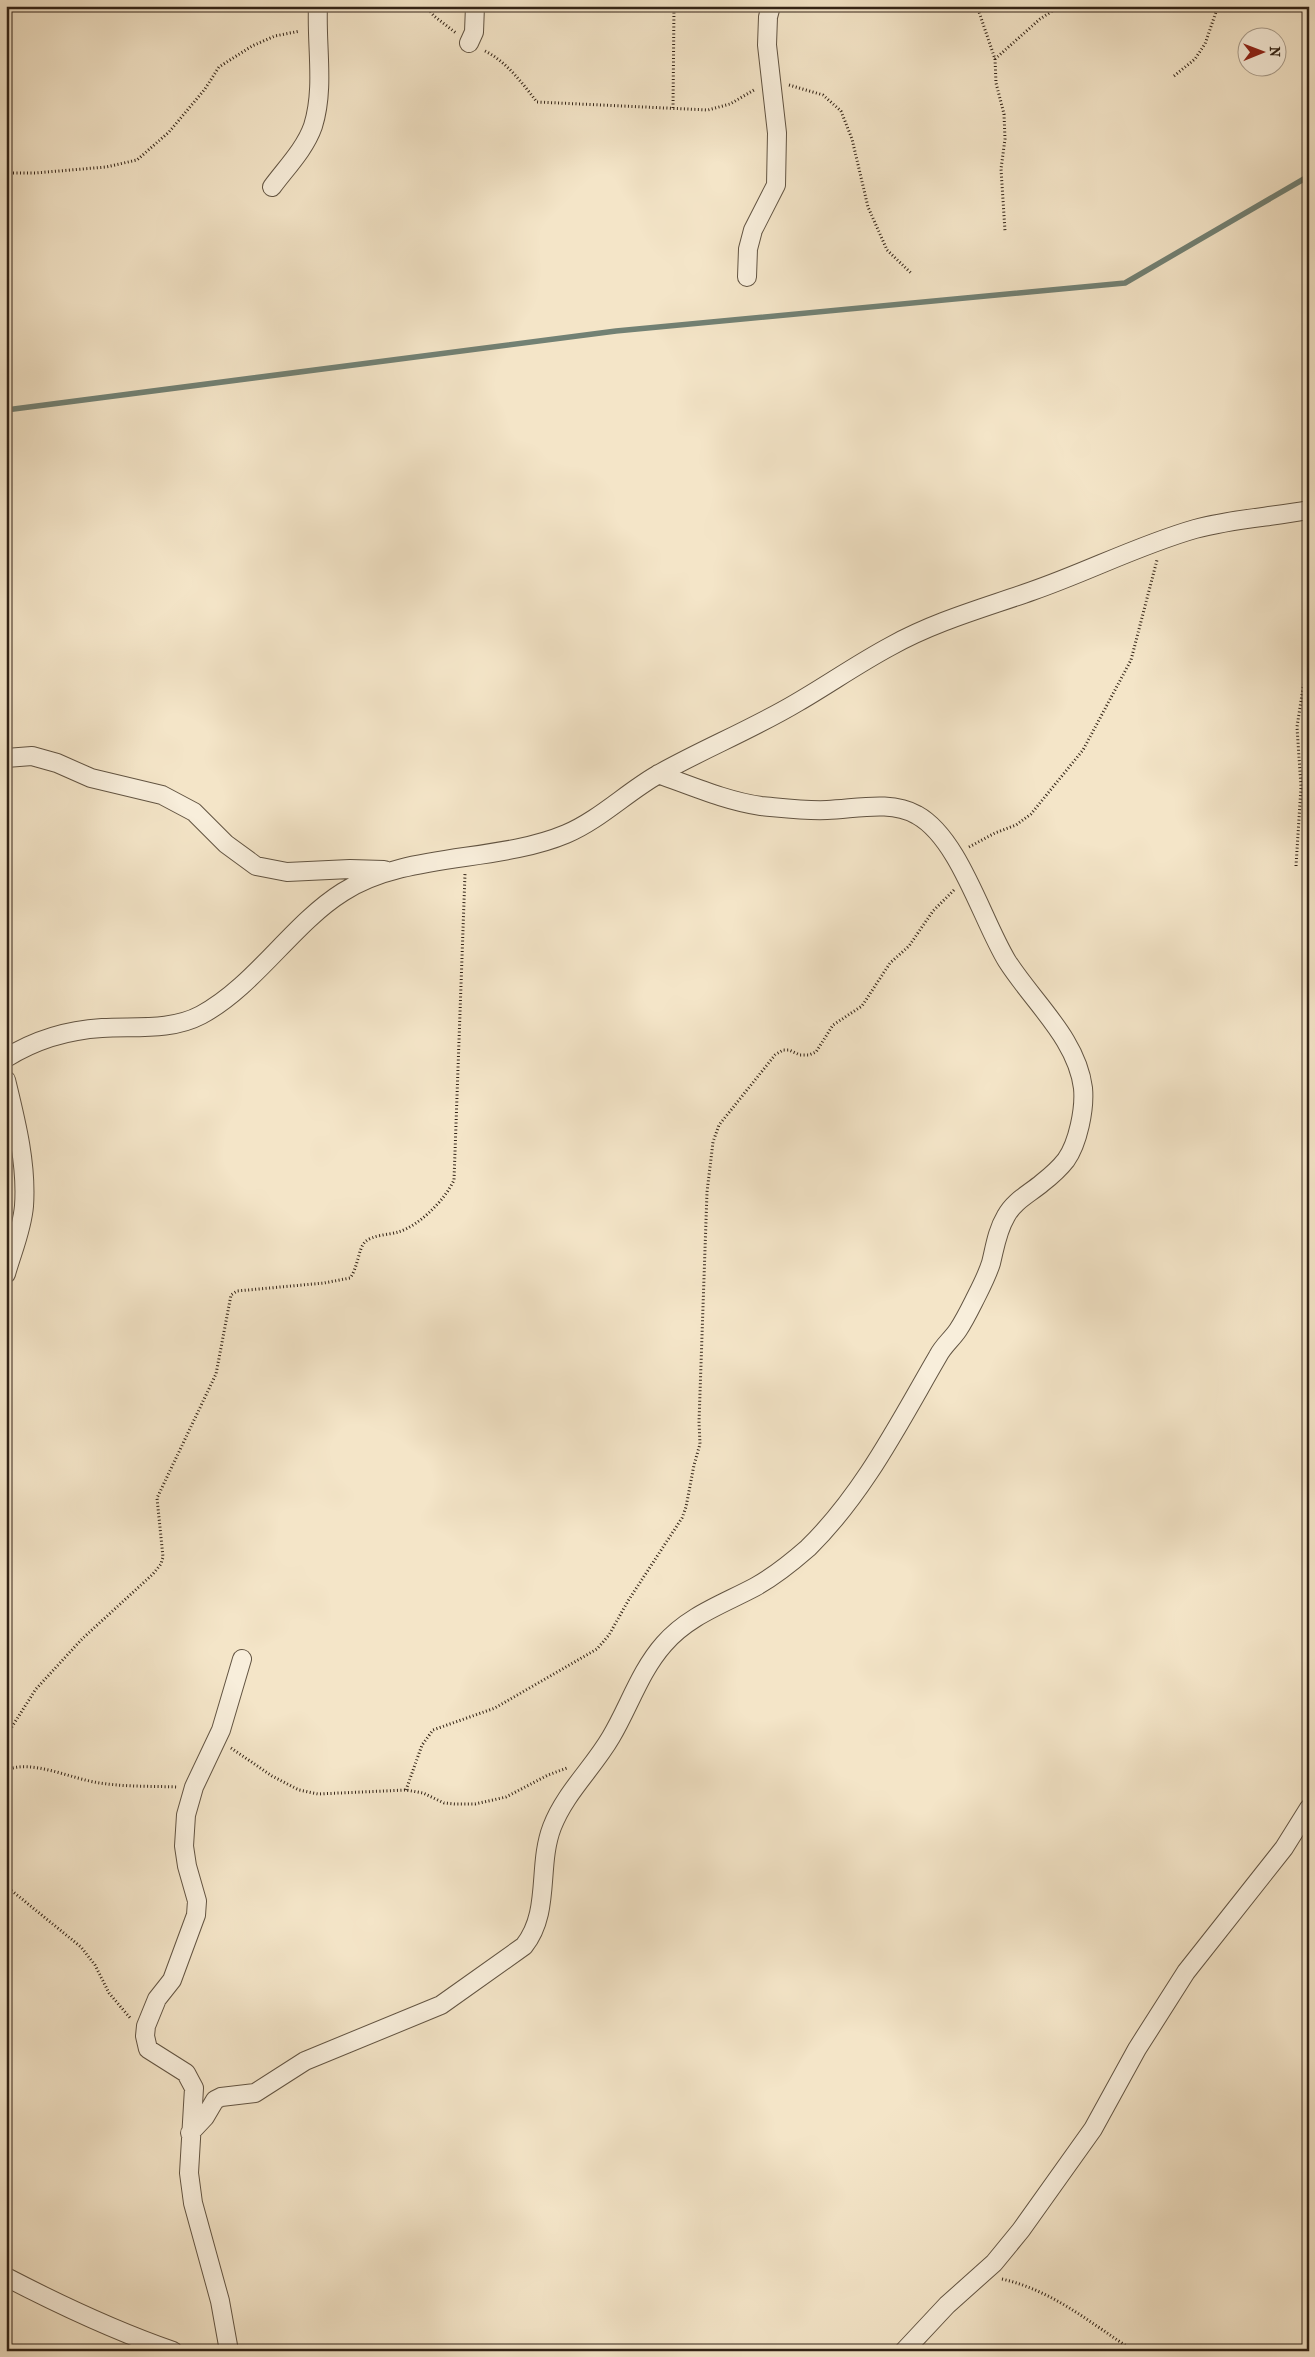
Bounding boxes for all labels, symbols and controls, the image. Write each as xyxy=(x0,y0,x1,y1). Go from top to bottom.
north arrow xyxy=(1238,28,1288,78)
text: N xyxy=(1266,46,1283,58)

